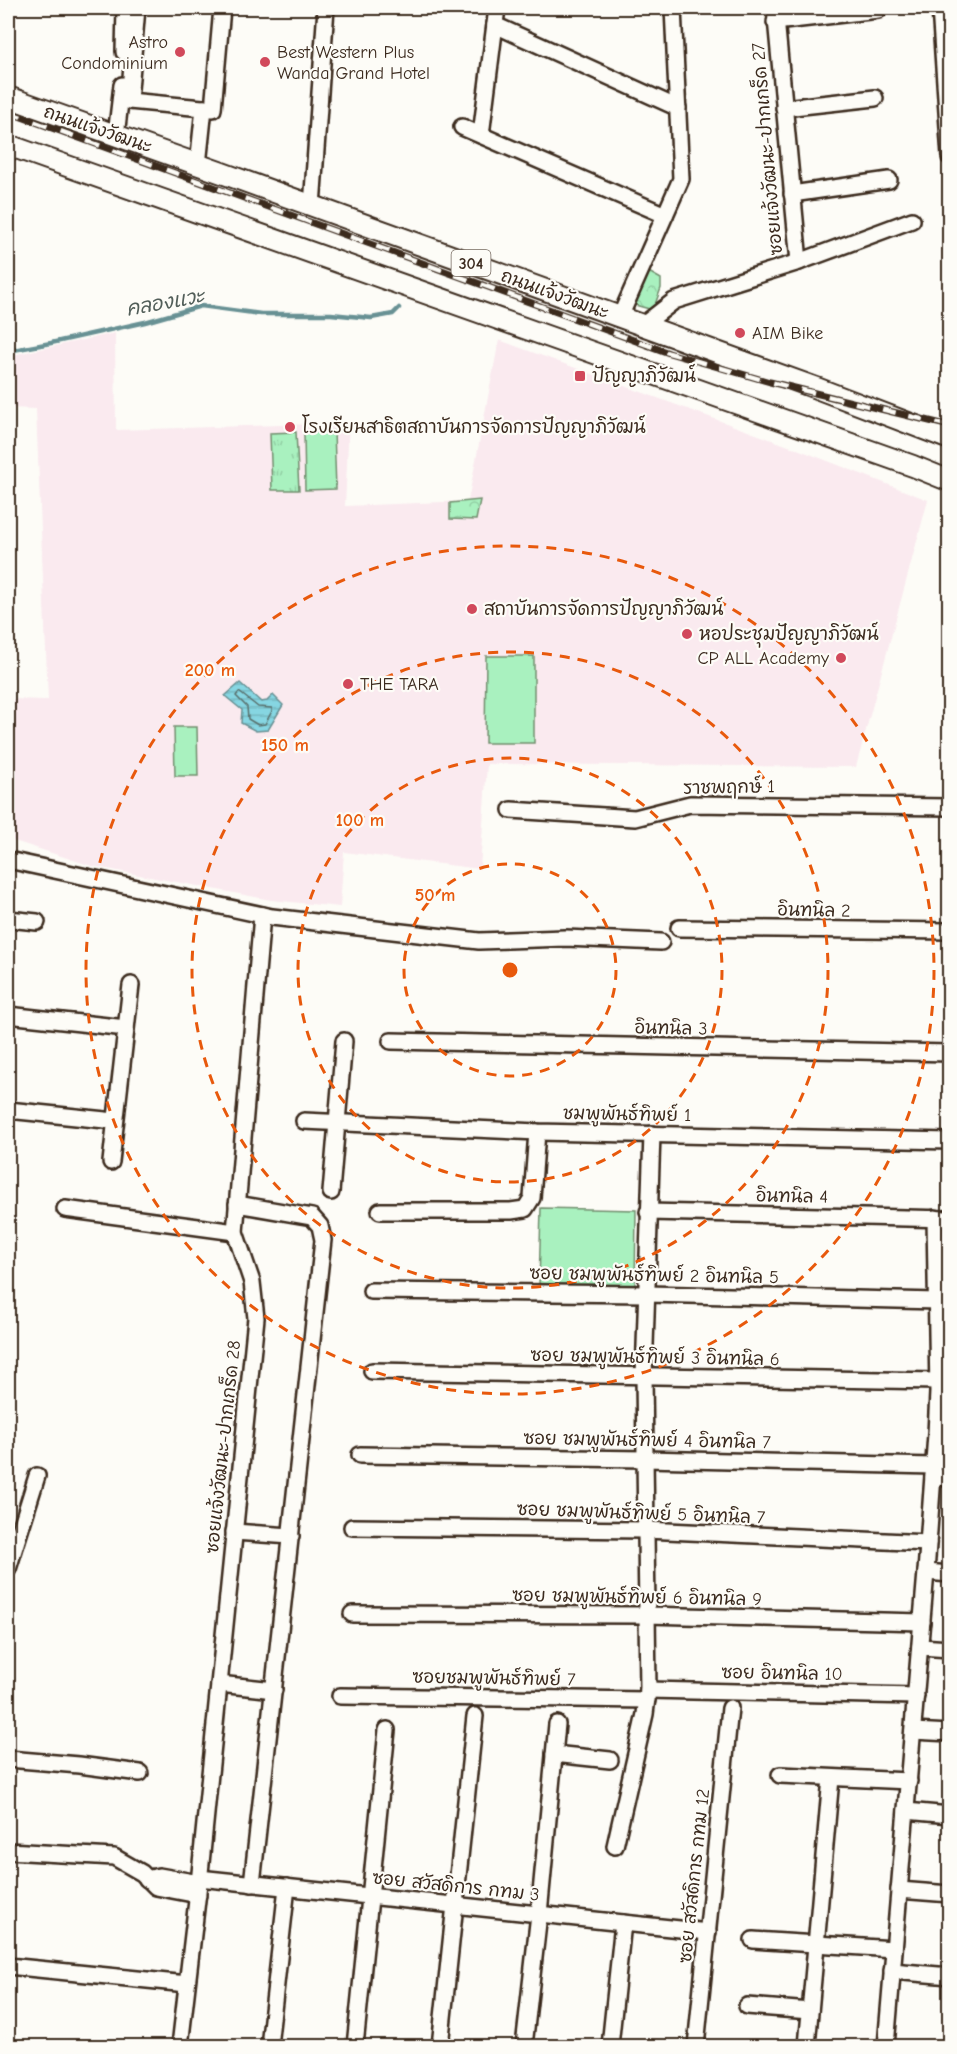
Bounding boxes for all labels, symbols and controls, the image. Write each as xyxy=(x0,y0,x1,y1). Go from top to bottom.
place label: Astro Condominium xyxy=(61,32,168,74)
street label: ซอยแจ้งวัฒนะ-ปากเกร็ด 27 xyxy=(745,41,787,256)
place label: Best Western Plus Wanda Grand Hotel xyxy=(277,42,430,84)
marker: Astro Condominium xyxy=(173,45,187,59)
marker: Best Western Plus Wanda Grand Hotel xyxy=(258,55,272,69)
street label: ถนนแจ้งวัฒนะ xyxy=(41,99,155,158)
road number: 304 xyxy=(452,250,490,276)
street label: ถนนแจ้งวัฒนะ xyxy=(498,263,612,324)
water label: คลองแวะ xyxy=(124,284,208,321)
place label: AIM Bike xyxy=(752,323,823,344)
marker: AIM Bike xyxy=(733,326,747,340)
place label: ปัญญาภิวัฒน์ xyxy=(592,363,696,387)
marker: ปัญญาภิวัฒน์ xyxy=(573,369,587,383)
place label: โรงเรียนสาธิตสถาบันการจัดการปัญญาภิวัฒน์ xyxy=(302,414,646,438)
marker: โรงเรียนสาธิตสถาบันการจัดการปัญญาภิวัฒน์ xyxy=(283,420,297,434)
place label: สถาบันการจัดการปัญญาภิวัฒน์ xyxy=(484,596,723,620)
marker: สถาบันการจัดการปัญญาภิวัฒน์ xyxy=(465,602,479,616)
place label: หอประชุมปัญญาภิวัฒน์ xyxy=(699,621,879,648)
marker: หอประชุมปัญญาภิวัฒน์ xyxy=(680,627,694,641)
place label: CP ALL Academy xyxy=(697,648,830,669)
marker: CP ALL Academy xyxy=(834,651,848,665)
text: 200 m xyxy=(185,660,235,681)
place label: THE TARA xyxy=(360,674,439,695)
marker: THE TARA xyxy=(341,677,355,691)
text: 150 m xyxy=(261,735,309,756)
street label: ราชพฤกษ์ 1 xyxy=(683,773,775,800)
text: 100 m xyxy=(336,810,384,831)
text: 50 m xyxy=(415,885,455,906)
street label: อินทนิล 2 xyxy=(777,898,851,922)
centre of rings xyxy=(500,960,520,980)
street label: อินทนิล 3 xyxy=(634,1016,708,1040)
street label: ชมพูพันธ์ทิพย์ 1 xyxy=(563,1100,691,1129)
street label: อินทนิล 4 xyxy=(756,1184,828,1208)
street label: ซอย ชมพูพันธ์ทิพย์ 2 อินทนิล 5 xyxy=(529,1260,779,1291)
street label: ซอยแจ้งวัฒนะ-ปากเกร็ด 28 xyxy=(199,1339,245,1555)
street label: ซอย ชมพูพันธ์ทิพย์ 3 อินทนิล 6 xyxy=(530,1342,780,1373)
street label: ซอย ชมพูพันธ์ทิพย์ 4 อินทนิล 7 xyxy=(523,1425,771,1456)
street label: ซอย ชมพูพันธ์ทิพย์ 5 อินทนิล 7 xyxy=(516,1496,766,1531)
street label: ซอย ชมพูพันธ์ทิพย์ 6 อินทนิล 9 xyxy=(512,1582,762,1613)
street label: ซอย อินทนิล 10 xyxy=(721,1661,843,1685)
street label: ซอยชมพูพันธ์ทิพย์ 7 xyxy=(412,1664,576,1693)
street label: ซอย สวัสดิการ กทม 12 xyxy=(674,1788,714,1964)
street label: ซอย สวัสดิการ กทม 3 xyxy=(371,1866,541,1906)

